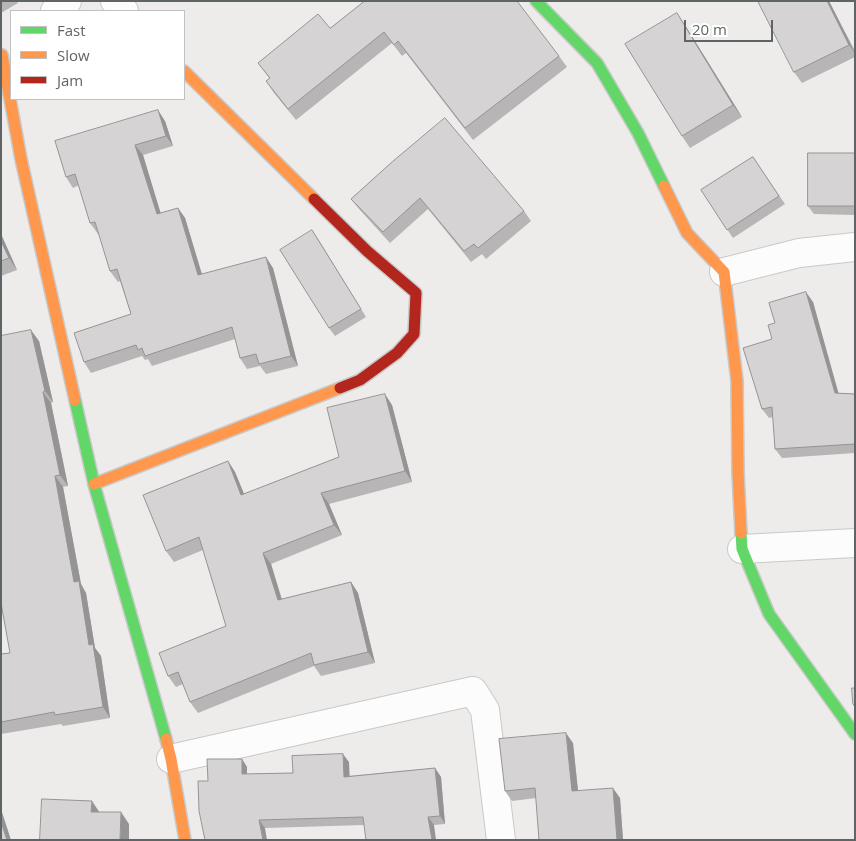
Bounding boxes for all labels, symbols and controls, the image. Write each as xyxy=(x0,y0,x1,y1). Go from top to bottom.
legend xyxy=(10,10,185,100)
scale bar xyxy=(686,10,775,42)
text: 20 m xyxy=(692,19,727,39)
text: Fast xyxy=(57,20,86,40)
text: Slow xyxy=(57,45,90,65)
text: Jam xyxy=(57,70,83,90)

